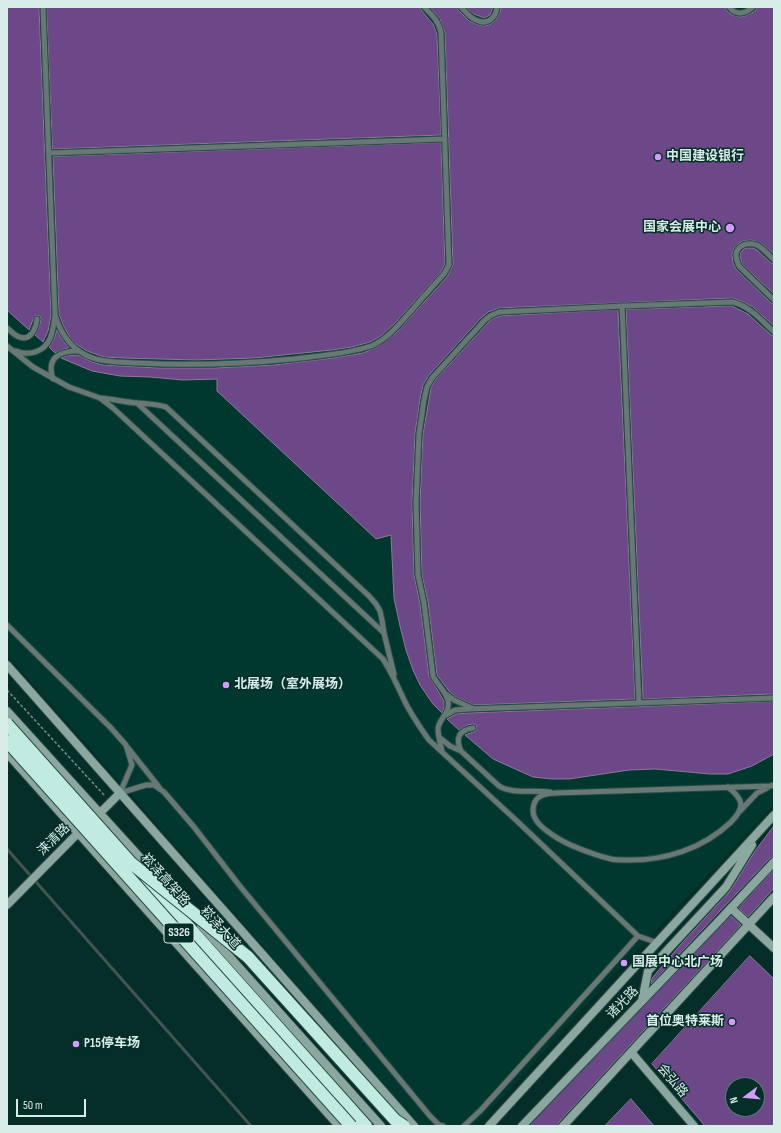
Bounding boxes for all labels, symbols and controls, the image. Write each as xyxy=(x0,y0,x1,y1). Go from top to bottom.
place label: 中国建设银行 xyxy=(666,149,744,165)
marker: 中国建设银行 xyxy=(653,152,663,162)
place label: 国家会展中心 xyxy=(643,220,721,236)
marker: 国家会展中心 xyxy=(724,222,736,234)
place label: 北展场（室外展场） xyxy=(234,677,351,693)
marker: 北展场（室外展场） xyxy=(221,680,231,690)
street label: 涞清路 xyxy=(35,821,73,859)
street label: 崧泽高架路 xyxy=(137,851,193,909)
street label: 崧泽大道 xyxy=(197,903,243,953)
road number: S326 xyxy=(164,923,194,943)
place label: 国展中心北广场 xyxy=(632,955,723,971)
marker: 国展中心北广场 xyxy=(619,958,629,968)
street label: 诸光路 xyxy=(604,984,642,1022)
place label: 首位奥特莱斯 xyxy=(646,1014,724,1030)
marker: 首位奥特莱斯 xyxy=(727,1017,737,1027)
place label: P15停车场 xyxy=(84,1036,140,1052)
marker: P15停车场 xyxy=(71,1039,81,1049)
street label: 会弘路 xyxy=(653,1061,691,1101)
north arrow xyxy=(725,1077,765,1117)
scale bar xyxy=(18,1091,88,1117)
text: N xyxy=(727,1096,741,1105)
text: 50 m xyxy=(23,1098,43,1113)

